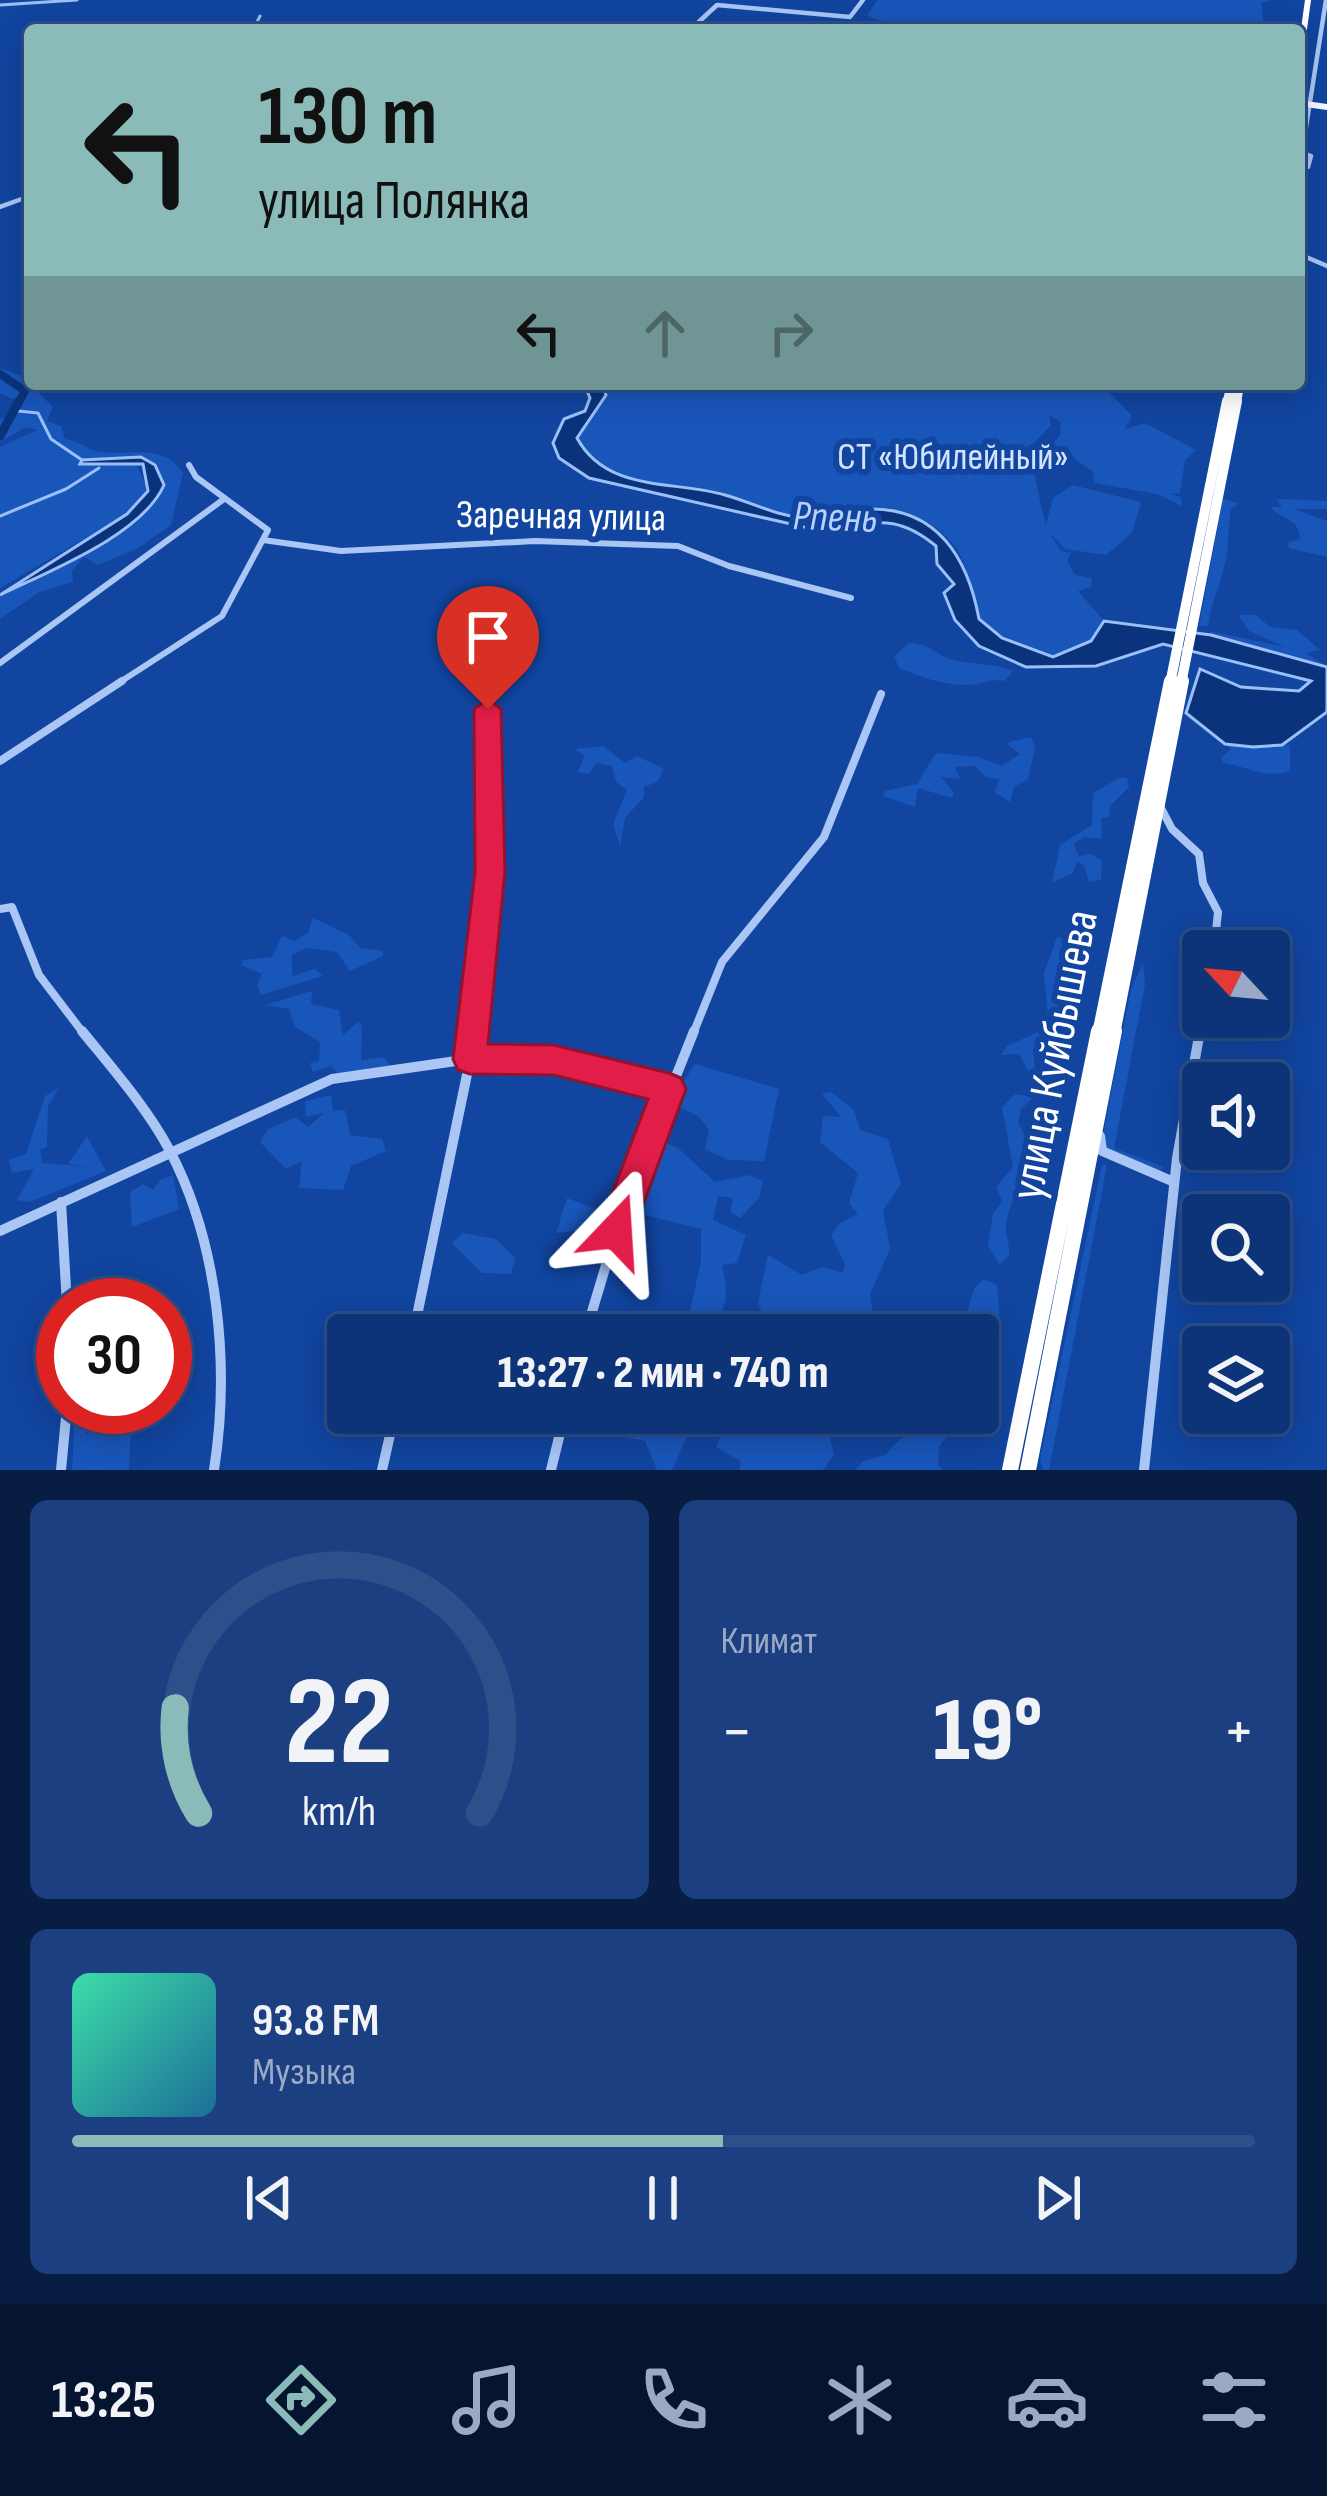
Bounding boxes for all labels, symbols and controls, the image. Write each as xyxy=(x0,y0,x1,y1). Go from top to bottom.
text: 130 m xyxy=(258,67,437,168)
icon: left xyxy=(60,72,216,228)
text: улица Полянка xyxy=(258,169,530,234)
icon: left xyxy=(506,300,572,366)
icon: ahead xyxy=(632,300,698,366)
icon: right xyxy=(758,300,824,366)
park label: СТ «Юбилейный» xyxy=(837,434,1069,481)
water label: Рпень xyxy=(792,491,878,545)
street label: Заречная улица xyxy=(456,492,666,542)
pin xyxy=(437,586,539,709)
icon: arrive xyxy=(455,604,521,670)
street label: улица Куйбышева xyxy=(999,905,1111,1205)
north arrow xyxy=(1182,930,1290,1038)
map controls xyxy=(1182,930,1290,1434)
button: sound xyxy=(1182,1062,1290,1170)
position arrow xyxy=(553,1168,679,1294)
button: search xyxy=(1182,1194,1290,1302)
speed limit sign: 30 xyxy=(36,1278,192,1434)
button: layers xyxy=(1182,1326,1290,1434)
text: 13:27 · 2 мин · 740 m xyxy=(497,1346,829,1401)
text: Климат xyxy=(721,1618,817,1665)
text: 22 xyxy=(285,1650,394,1799)
text: 19° xyxy=(933,1678,1043,1786)
text: − xyxy=(721,1693,753,1772)
text: + xyxy=(1223,1693,1255,1772)
text: km/h xyxy=(302,1785,376,1837)
text: 93.8 FM xyxy=(252,1994,379,2049)
text: Музыка xyxy=(252,2049,356,2096)
icon: previous xyxy=(236,2165,302,2231)
icon: pause xyxy=(630,2165,696,2231)
icon: next xyxy=(1025,2165,1091,2231)
icon: directions xyxy=(259,2358,343,2442)
icon: music xyxy=(445,2358,529,2442)
icon: phone xyxy=(632,2358,716,2442)
icon: climate xyxy=(818,2358,902,2442)
icon: car xyxy=(1005,2358,1089,2442)
icon: filters xyxy=(1192,2358,1276,2442)
text: 13:25 xyxy=(51,2368,156,2433)

